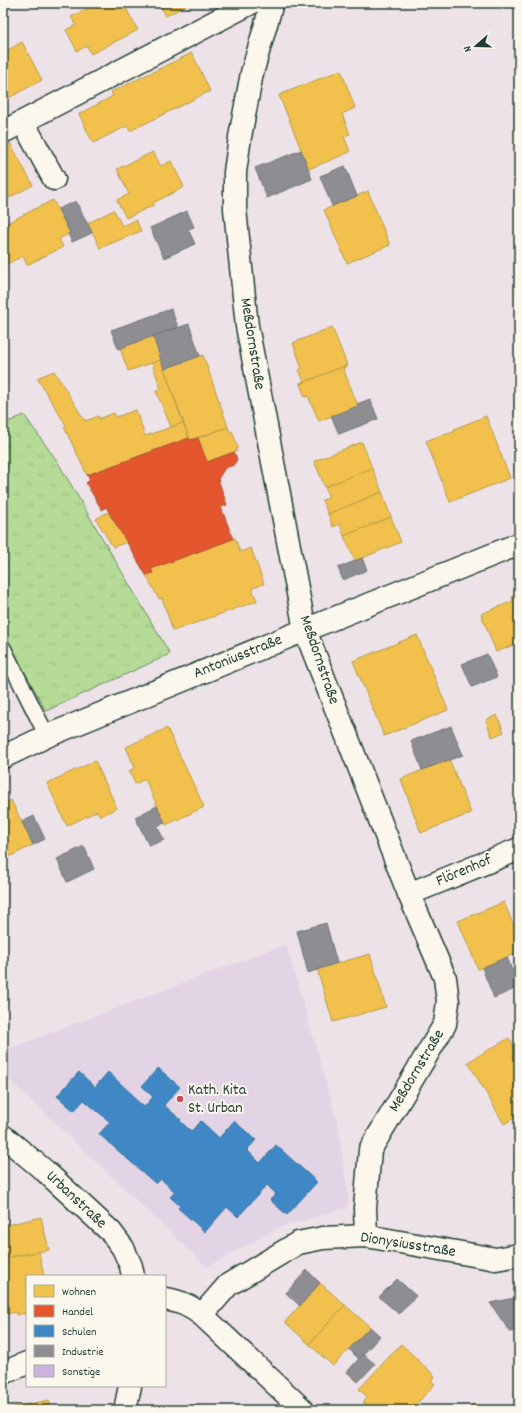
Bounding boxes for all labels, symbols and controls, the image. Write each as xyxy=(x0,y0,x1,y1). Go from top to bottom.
north arrow xyxy=(456,26,496,66)
text: N xyxy=(460,43,477,54)
street label: Meßdornstraße xyxy=(233,296,271,392)
street label: Meßdornstraße xyxy=(293,612,345,708)
street label: Antoniusstraße xyxy=(190,629,286,685)
street label: Flörenhof xyxy=(433,849,496,893)
street label: Meßdornstraße xyxy=(383,1025,451,1117)
place label: Kath. Kita St. Urban xyxy=(188,1079,247,1120)
marker: Kath. Kita St. Urban xyxy=(175,1094,185,1104)
street label: Urbanstraße xyxy=(40,1166,112,1234)
street label: Dionysiusstraße xyxy=(359,1226,457,1264)
legend xyxy=(26,1275,166,1387)
text: Wohnen xyxy=(62,1284,97,1301)
text: Handel xyxy=(62,1304,93,1321)
text: Schulen xyxy=(62,1324,97,1341)
text: Industrie xyxy=(62,1344,103,1361)
text: Sonstige xyxy=(62,1364,100,1381)

